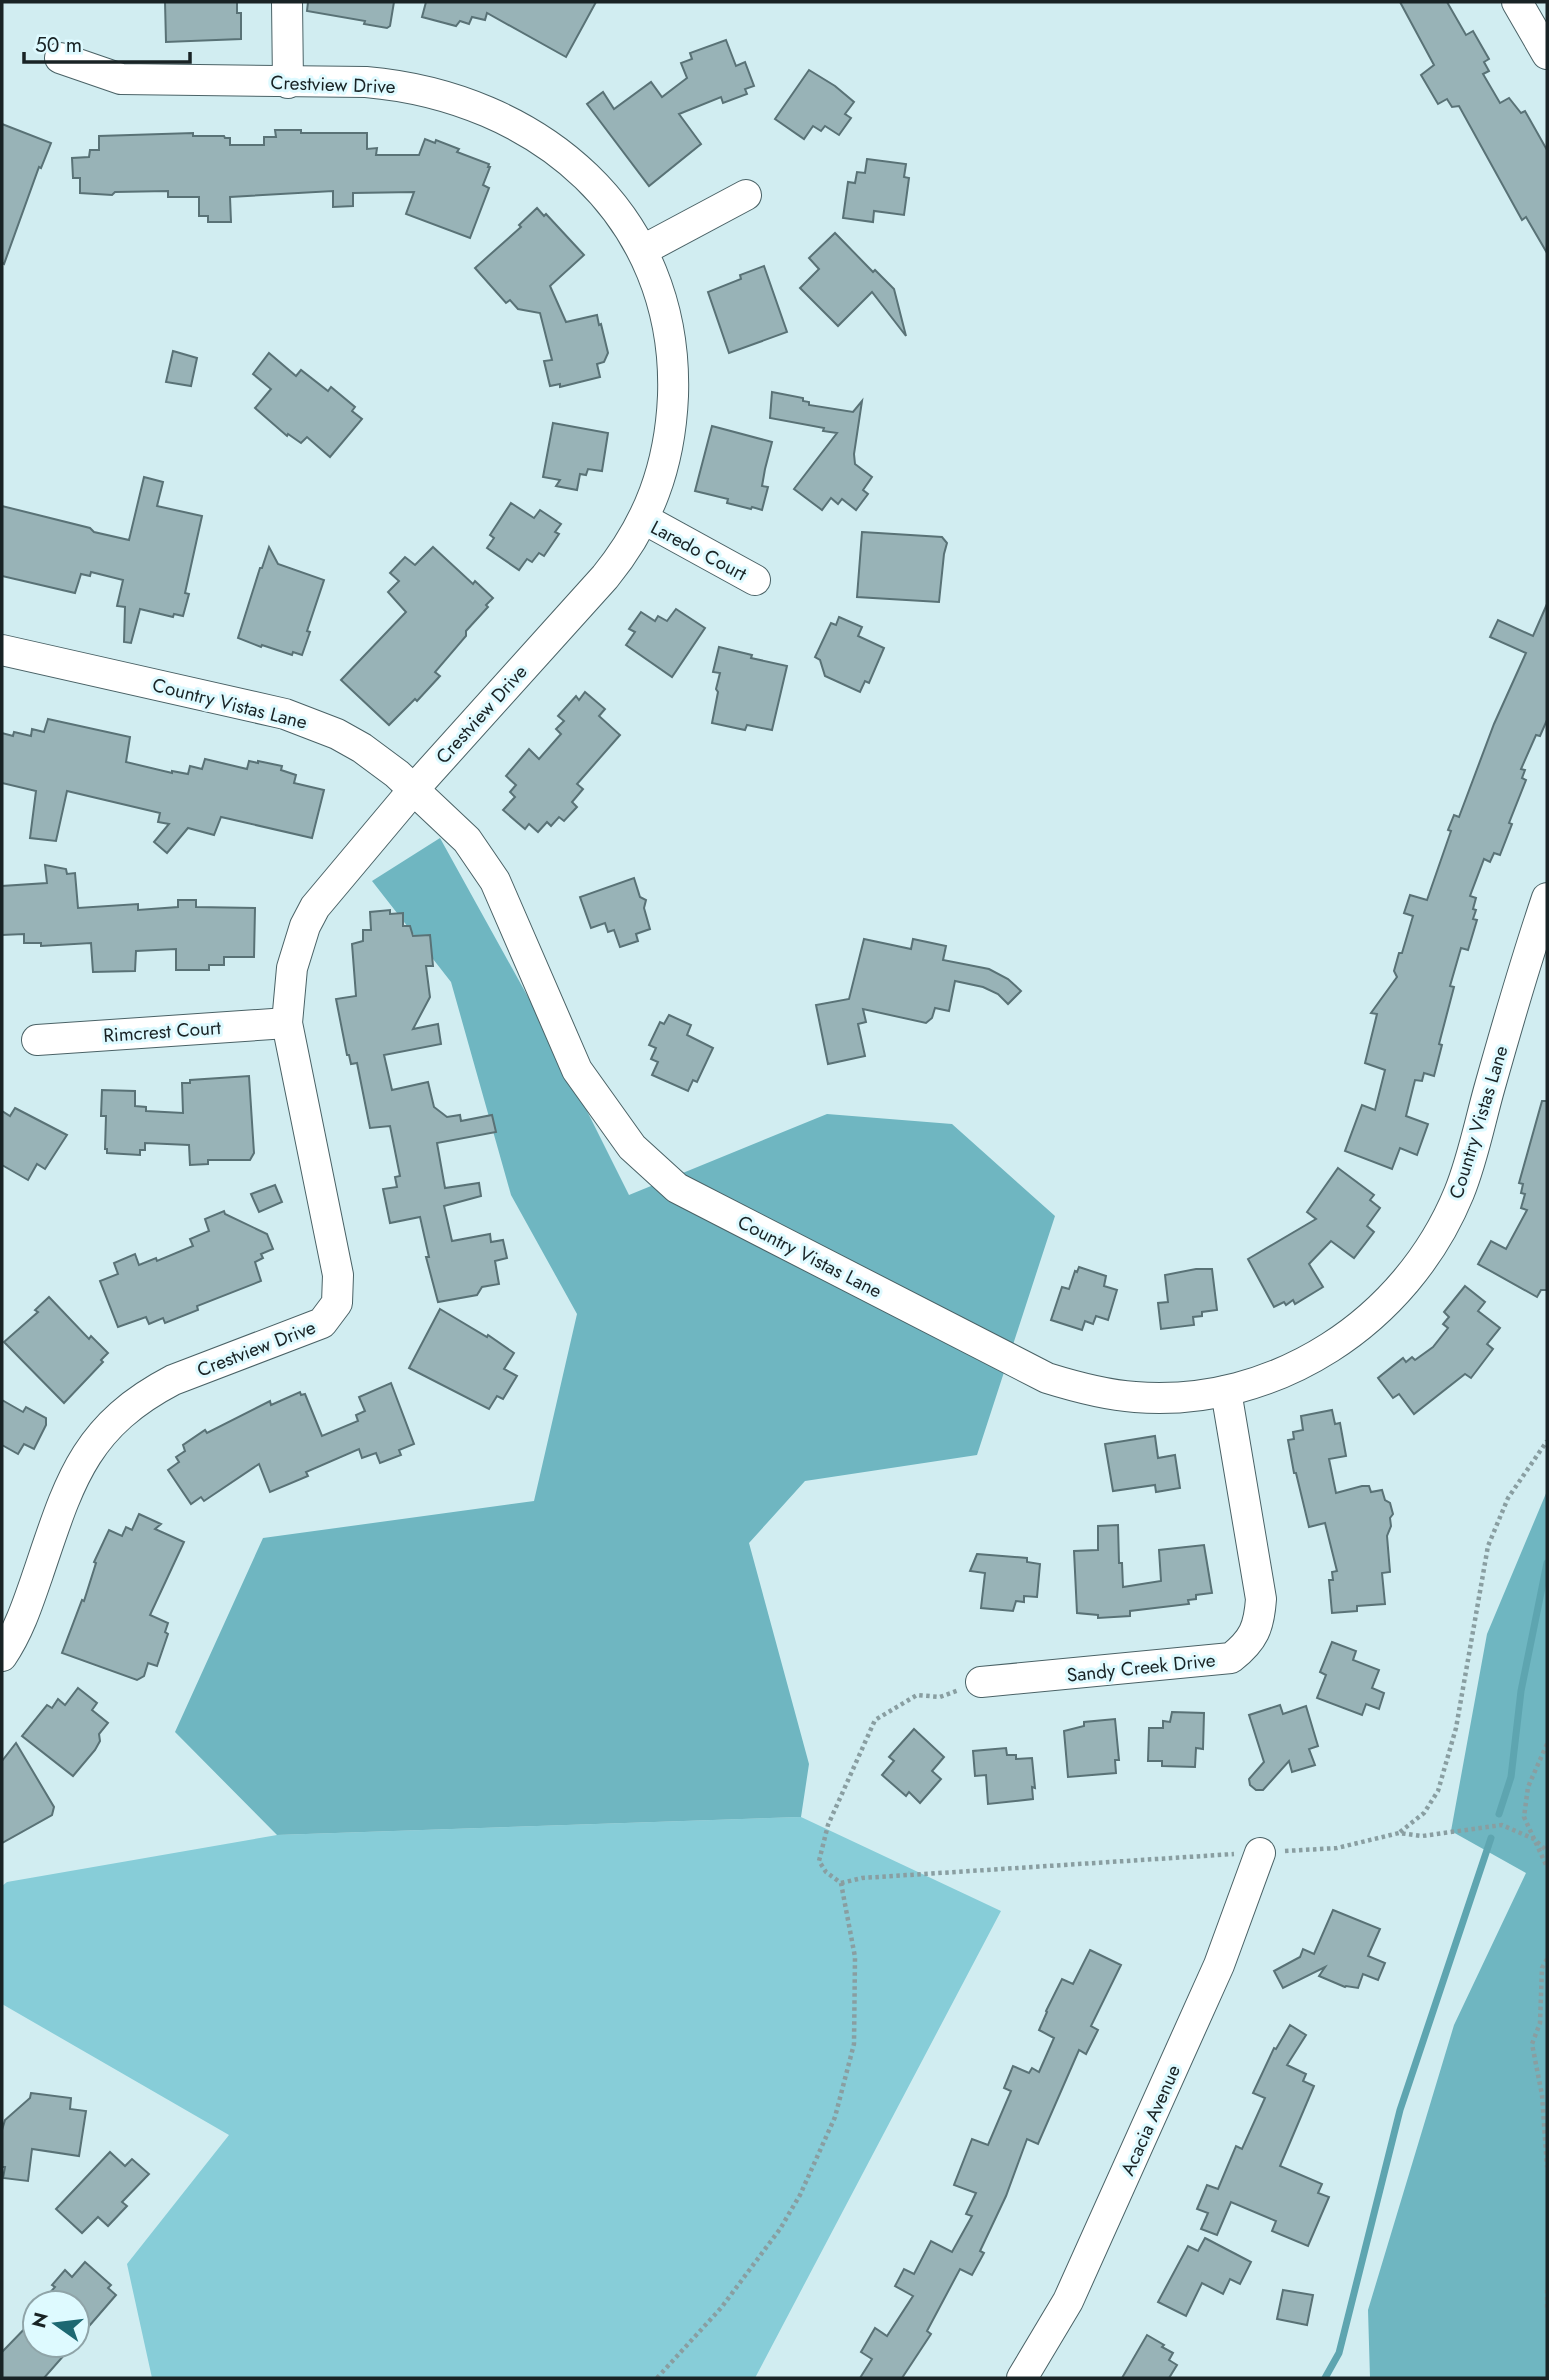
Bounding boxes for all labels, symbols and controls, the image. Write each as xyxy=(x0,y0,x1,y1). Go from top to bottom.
scale bar xyxy=(24,21,191,65)
text: 50 m xyxy=(35,30,82,60)
street label: Crestview Drive xyxy=(270,69,396,100)
street label: Laredo Court xyxy=(646,514,752,587)
street label: Crestview Drive xyxy=(430,659,533,770)
street label: Country Vistas Lane xyxy=(150,671,310,736)
street label: Rimcrest Court xyxy=(102,1014,222,1049)
street label: Country Vistas Lane xyxy=(1442,1042,1515,1202)
street label: Country Vistas Lane xyxy=(733,1208,887,1305)
street label: Crestview Drive xyxy=(193,1313,320,1383)
street label: Sandy Creek Drive xyxy=(1065,1646,1217,1689)
street label: Acacia Avenue xyxy=(1114,2060,1187,2180)
north arrow xyxy=(21,2289,91,2359)
text: N xyxy=(25,2309,55,2331)

